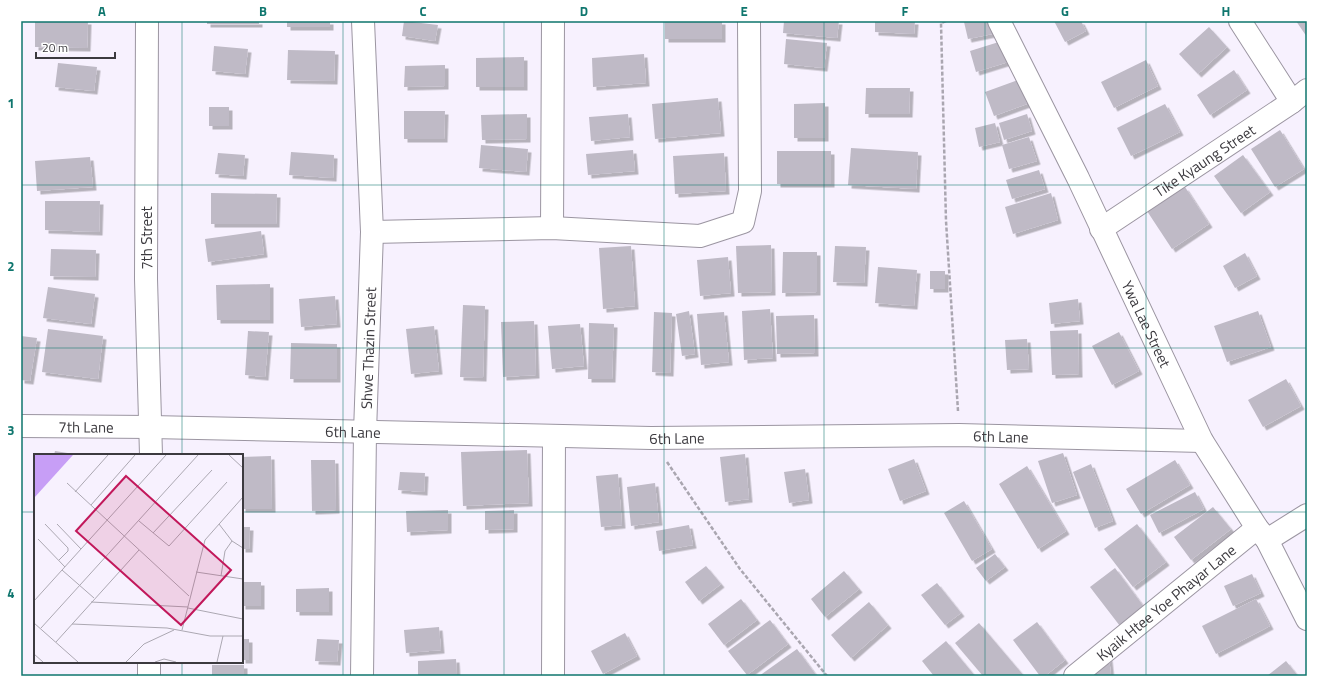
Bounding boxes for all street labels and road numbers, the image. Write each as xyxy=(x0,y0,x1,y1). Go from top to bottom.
street label: Tike Kyaung Street xyxy=(1149,118,1260,202)
street label: 7th Street xyxy=(135,205,158,270)
street label: Ywa Lae Street xyxy=(1116,276,1177,372)
street label: Shwe Thazin Street xyxy=(354,286,382,409)
street label: 7th Lane xyxy=(58,415,114,438)
street label: 6th Lane xyxy=(325,419,381,444)
street label: 6th Lane xyxy=(973,424,1029,448)
street label: 6th Lane xyxy=(649,426,705,450)
street label: Kyaik Htee Yoe Phayar Lane xyxy=(1091,538,1241,666)

